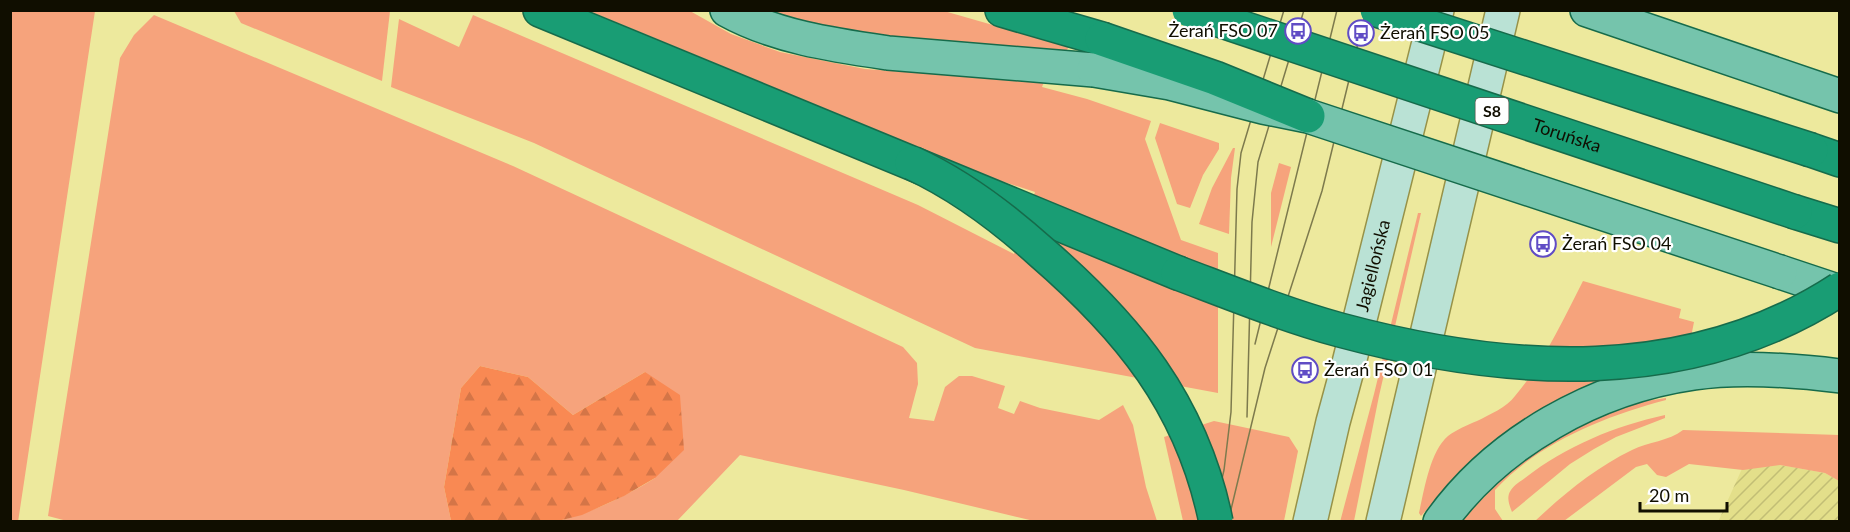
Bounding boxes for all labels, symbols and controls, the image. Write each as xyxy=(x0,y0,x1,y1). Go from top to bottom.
bus stop icon: Żerań FSO 07 xyxy=(1283,16,1313,46)
bus stop icon: Żerań FSO 05 xyxy=(1346,18,1376,48)
place label: Żerań FSO 07 xyxy=(1169,19,1278,41)
place label: Żerań FSO 05 xyxy=(1380,21,1489,43)
road number: S8 xyxy=(1476,98,1508,124)
street label: Toruńska xyxy=(1530,113,1604,157)
street label: Jagiellońska xyxy=(1350,217,1394,314)
bus stop icon: Żerań FSO 04 xyxy=(1528,229,1558,259)
place label: Żerań FSO 04 xyxy=(1562,232,1671,254)
bus stop icon: Żerań FSO 01 xyxy=(1290,355,1320,385)
place label: Żerań FSO 01 xyxy=(1324,358,1433,380)
scale bar xyxy=(1640,475,1727,513)
text: 20 m xyxy=(1649,484,1689,506)

